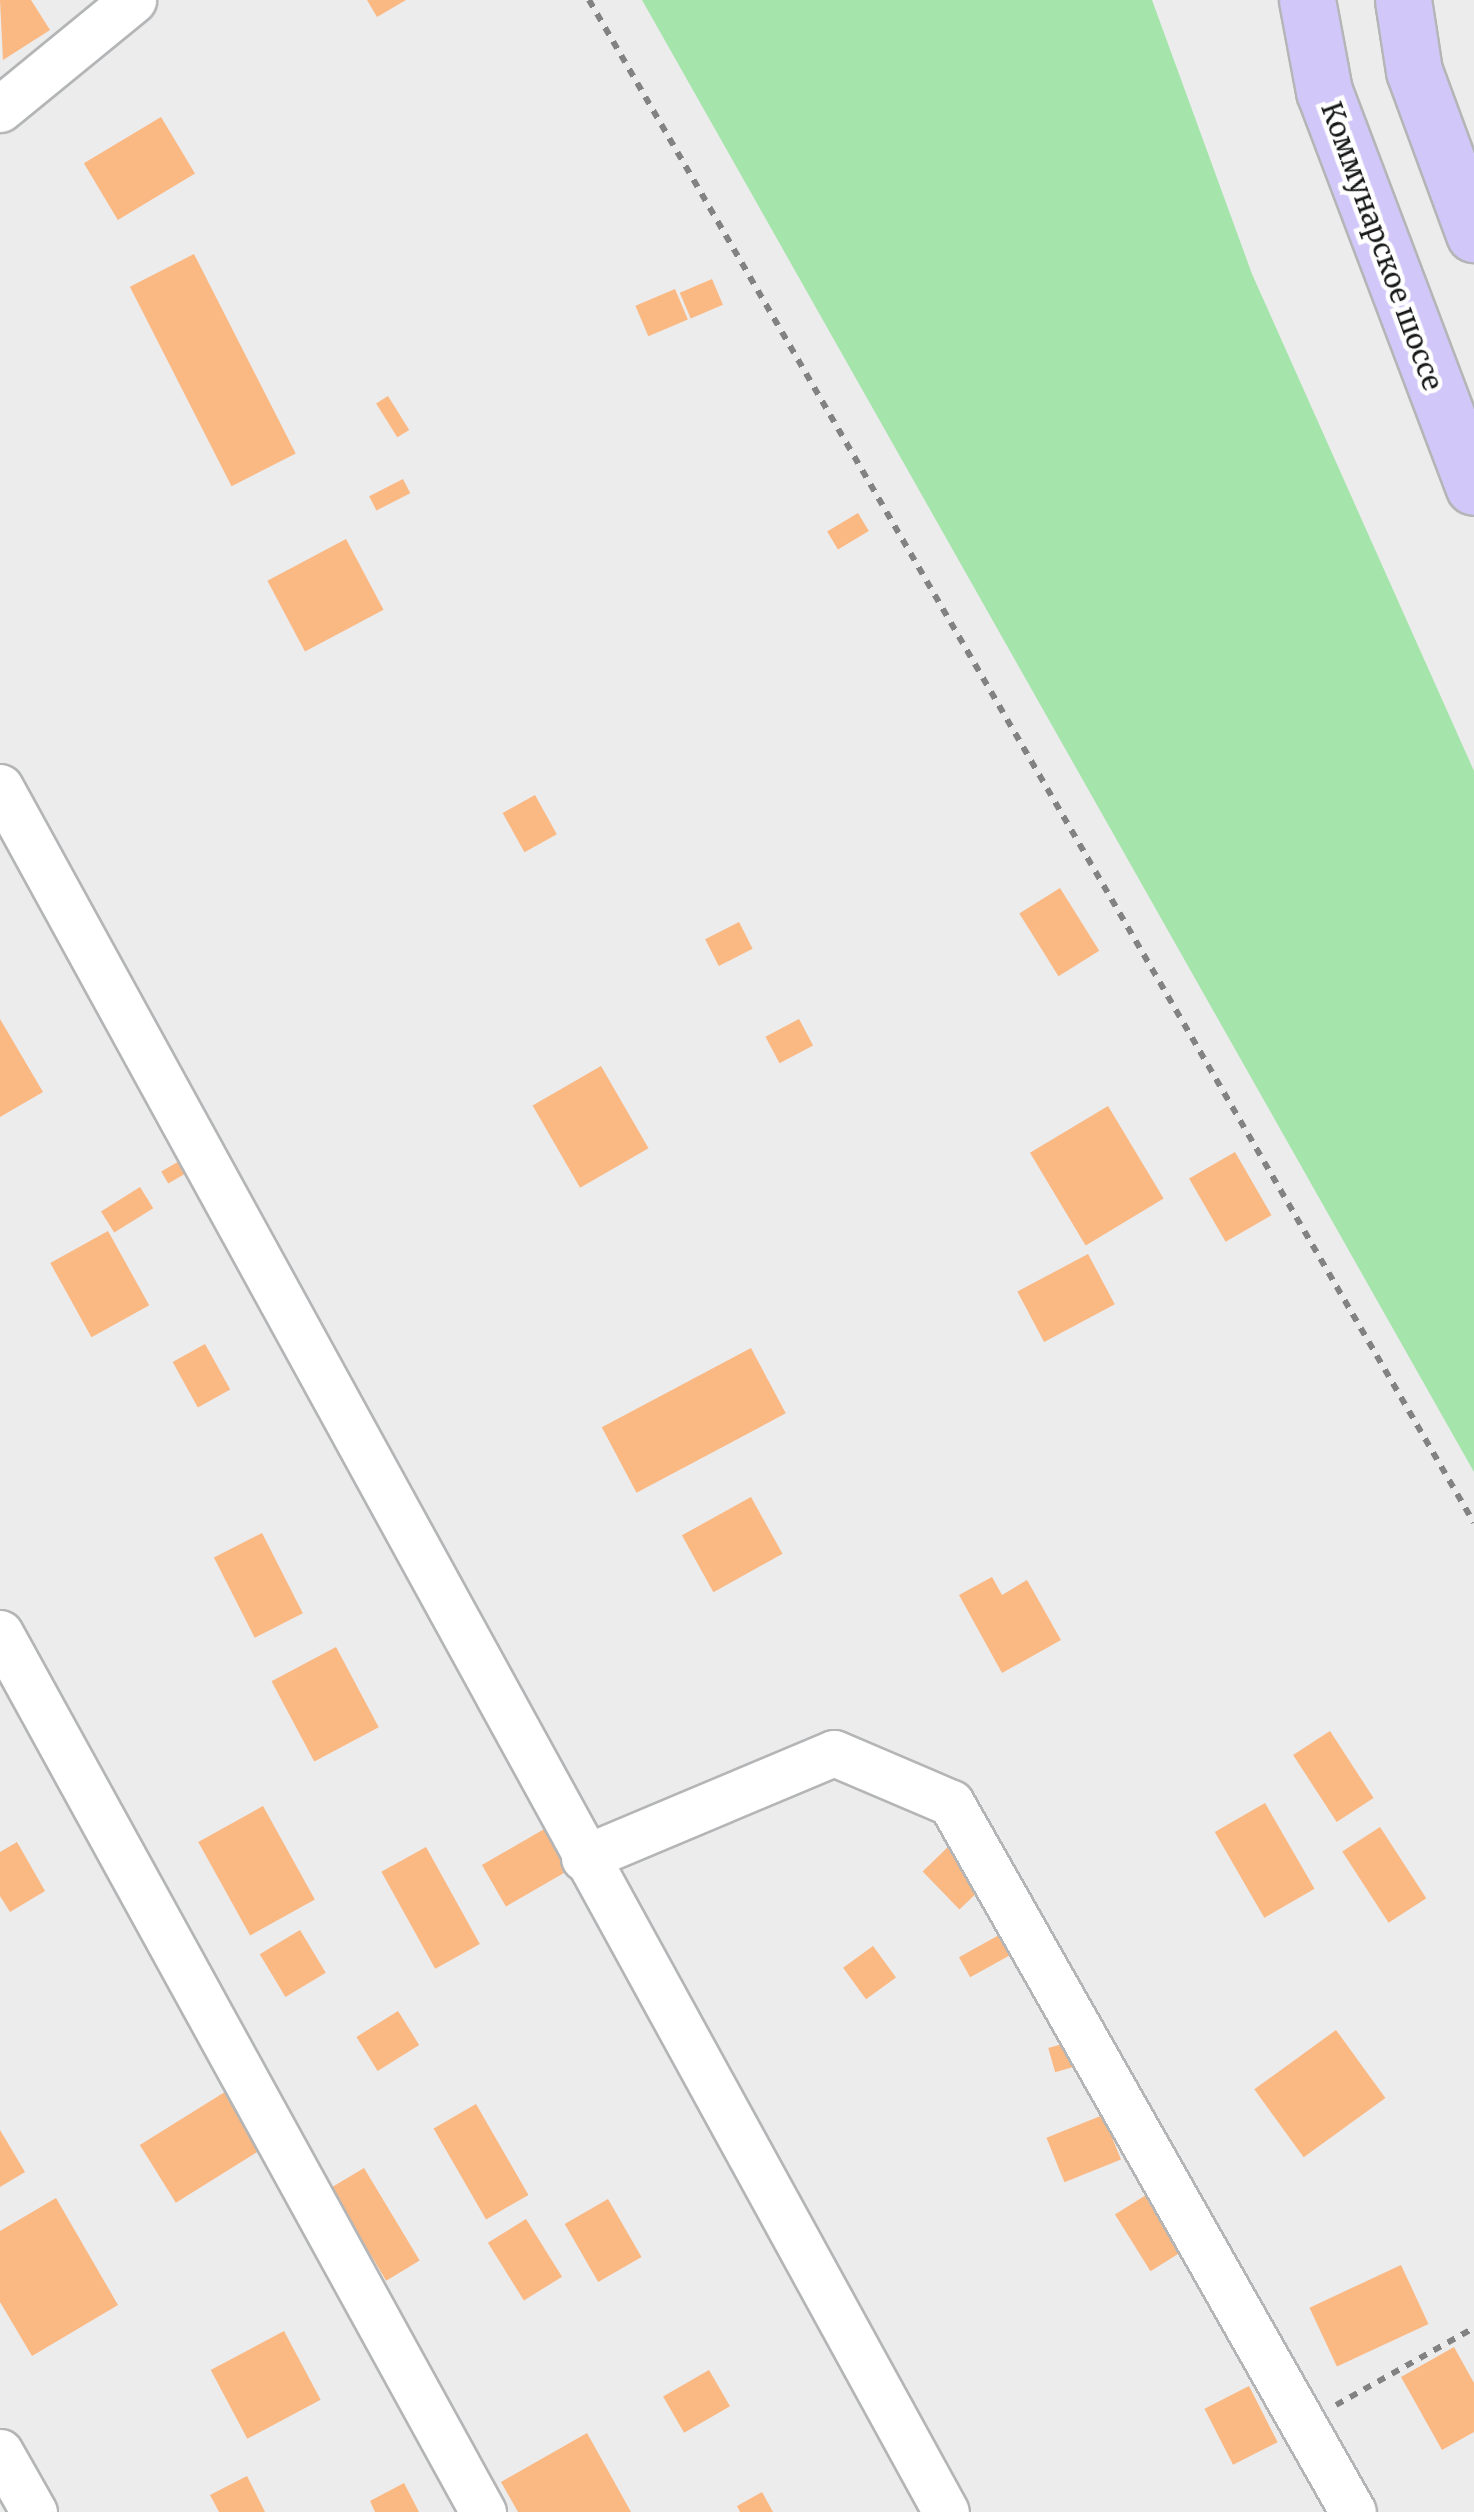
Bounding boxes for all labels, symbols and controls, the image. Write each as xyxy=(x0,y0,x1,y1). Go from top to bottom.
street label: Коммунарское шоссе xyxy=(1314,97,1450,395)

